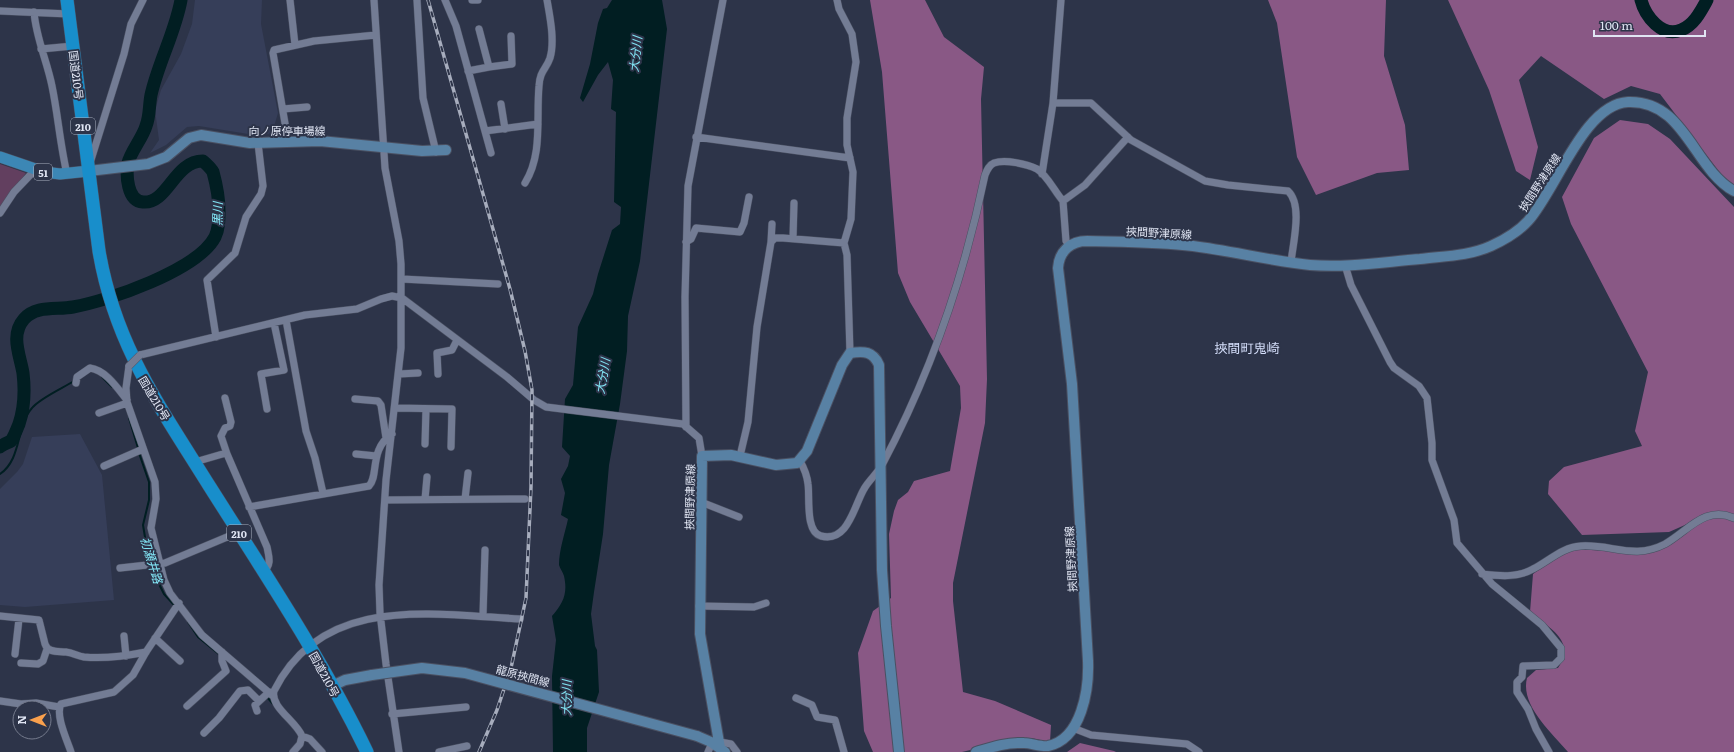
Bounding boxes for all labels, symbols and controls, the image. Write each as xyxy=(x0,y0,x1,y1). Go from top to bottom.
scale bar xyxy=(1594,12,1705,38)
text: 100 m xyxy=(1600,16,1633,34)
water label: 大分川 xyxy=(624,33,646,73)
street label: 国道210号 xyxy=(66,49,88,101)
road number: 210 xyxy=(71,118,95,134)
street label: 向ノ原停車場線 xyxy=(249,122,326,138)
street label: 挾間野津原線 xyxy=(1514,150,1564,214)
road number: 51 xyxy=(34,164,52,180)
water label: 黒川 xyxy=(208,200,226,226)
street label: 挾間野津原線 xyxy=(1126,222,1192,242)
district label: 挾間町鬼崎 xyxy=(1214,338,1280,357)
water label: 大分川 xyxy=(590,355,614,395)
street label: 国道210号 xyxy=(135,373,175,423)
street label: 挾間野津原線 xyxy=(680,464,698,530)
road number: 210 xyxy=(227,525,251,541)
street label: 挾間野津原線 xyxy=(1060,526,1080,592)
water label: 初瀬井路 xyxy=(136,534,168,587)
street label: 国道210号 xyxy=(306,649,344,699)
street label: 龍原挾間線 xyxy=(494,660,552,690)
water label: 大分川 xyxy=(557,678,575,716)
north arrow xyxy=(12,700,52,740)
text: N xyxy=(13,715,29,725)

